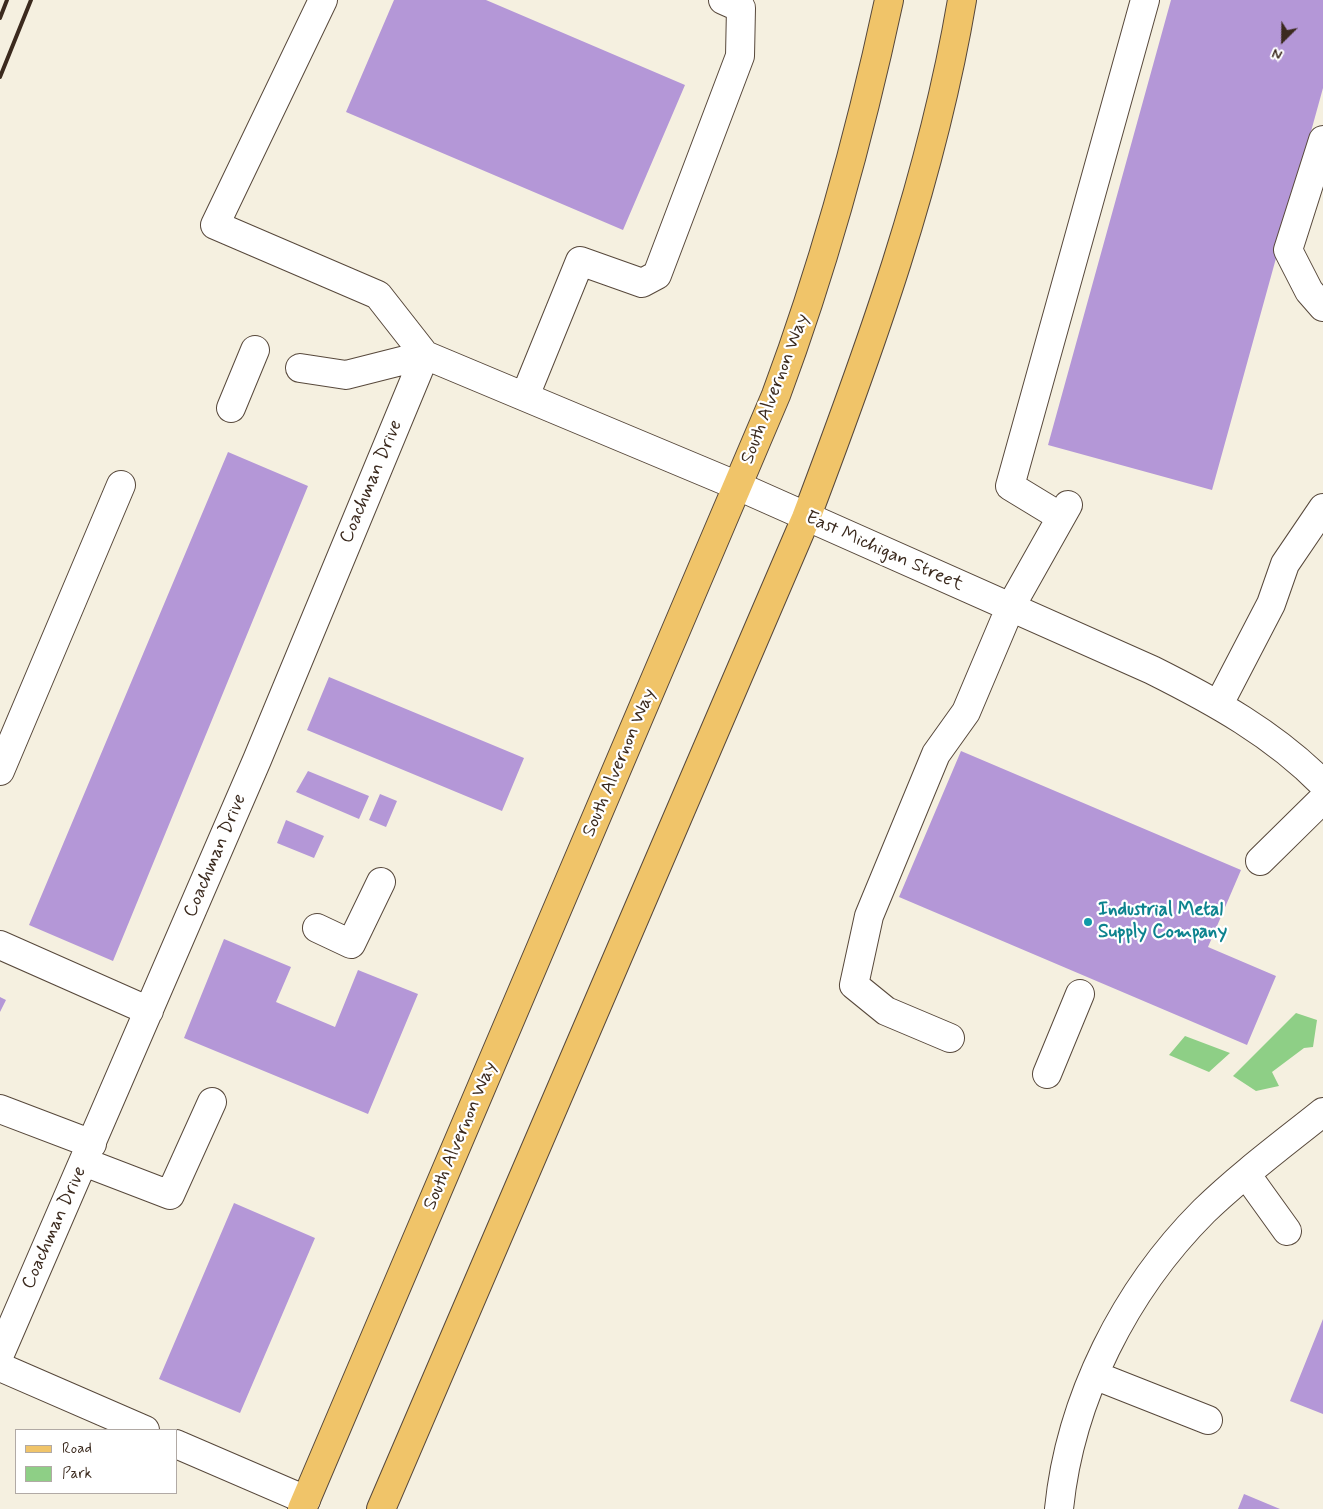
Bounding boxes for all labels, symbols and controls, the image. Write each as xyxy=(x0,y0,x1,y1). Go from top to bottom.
north arrow xyxy=(1258,15,1308,65)
text: N xyxy=(1269,44,1285,64)
street label: South Alvernon Way xyxy=(737,311,815,467)
street label: Coachman Drive xyxy=(336,417,408,547)
street label: East Michigan Street xyxy=(802,507,966,597)
street label: South Alvernon Way xyxy=(578,685,662,841)
street label: Coachman Drive xyxy=(180,791,252,921)
place label: Industrial Metal Supply Company xyxy=(1098,900,1227,944)
marker: Industrial Metal Supply Company xyxy=(1082,916,1094,928)
street label: South Alvernon Way xyxy=(419,1058,503,1214)
street label: Coachman Drive xyxy=(18,1163,92,1293)
legend xyxy=(15,1429,178,1494)
text: Road xyxy=(62,1439,92,1459)
text: Park xyxy=(62,1464,92,1484)

